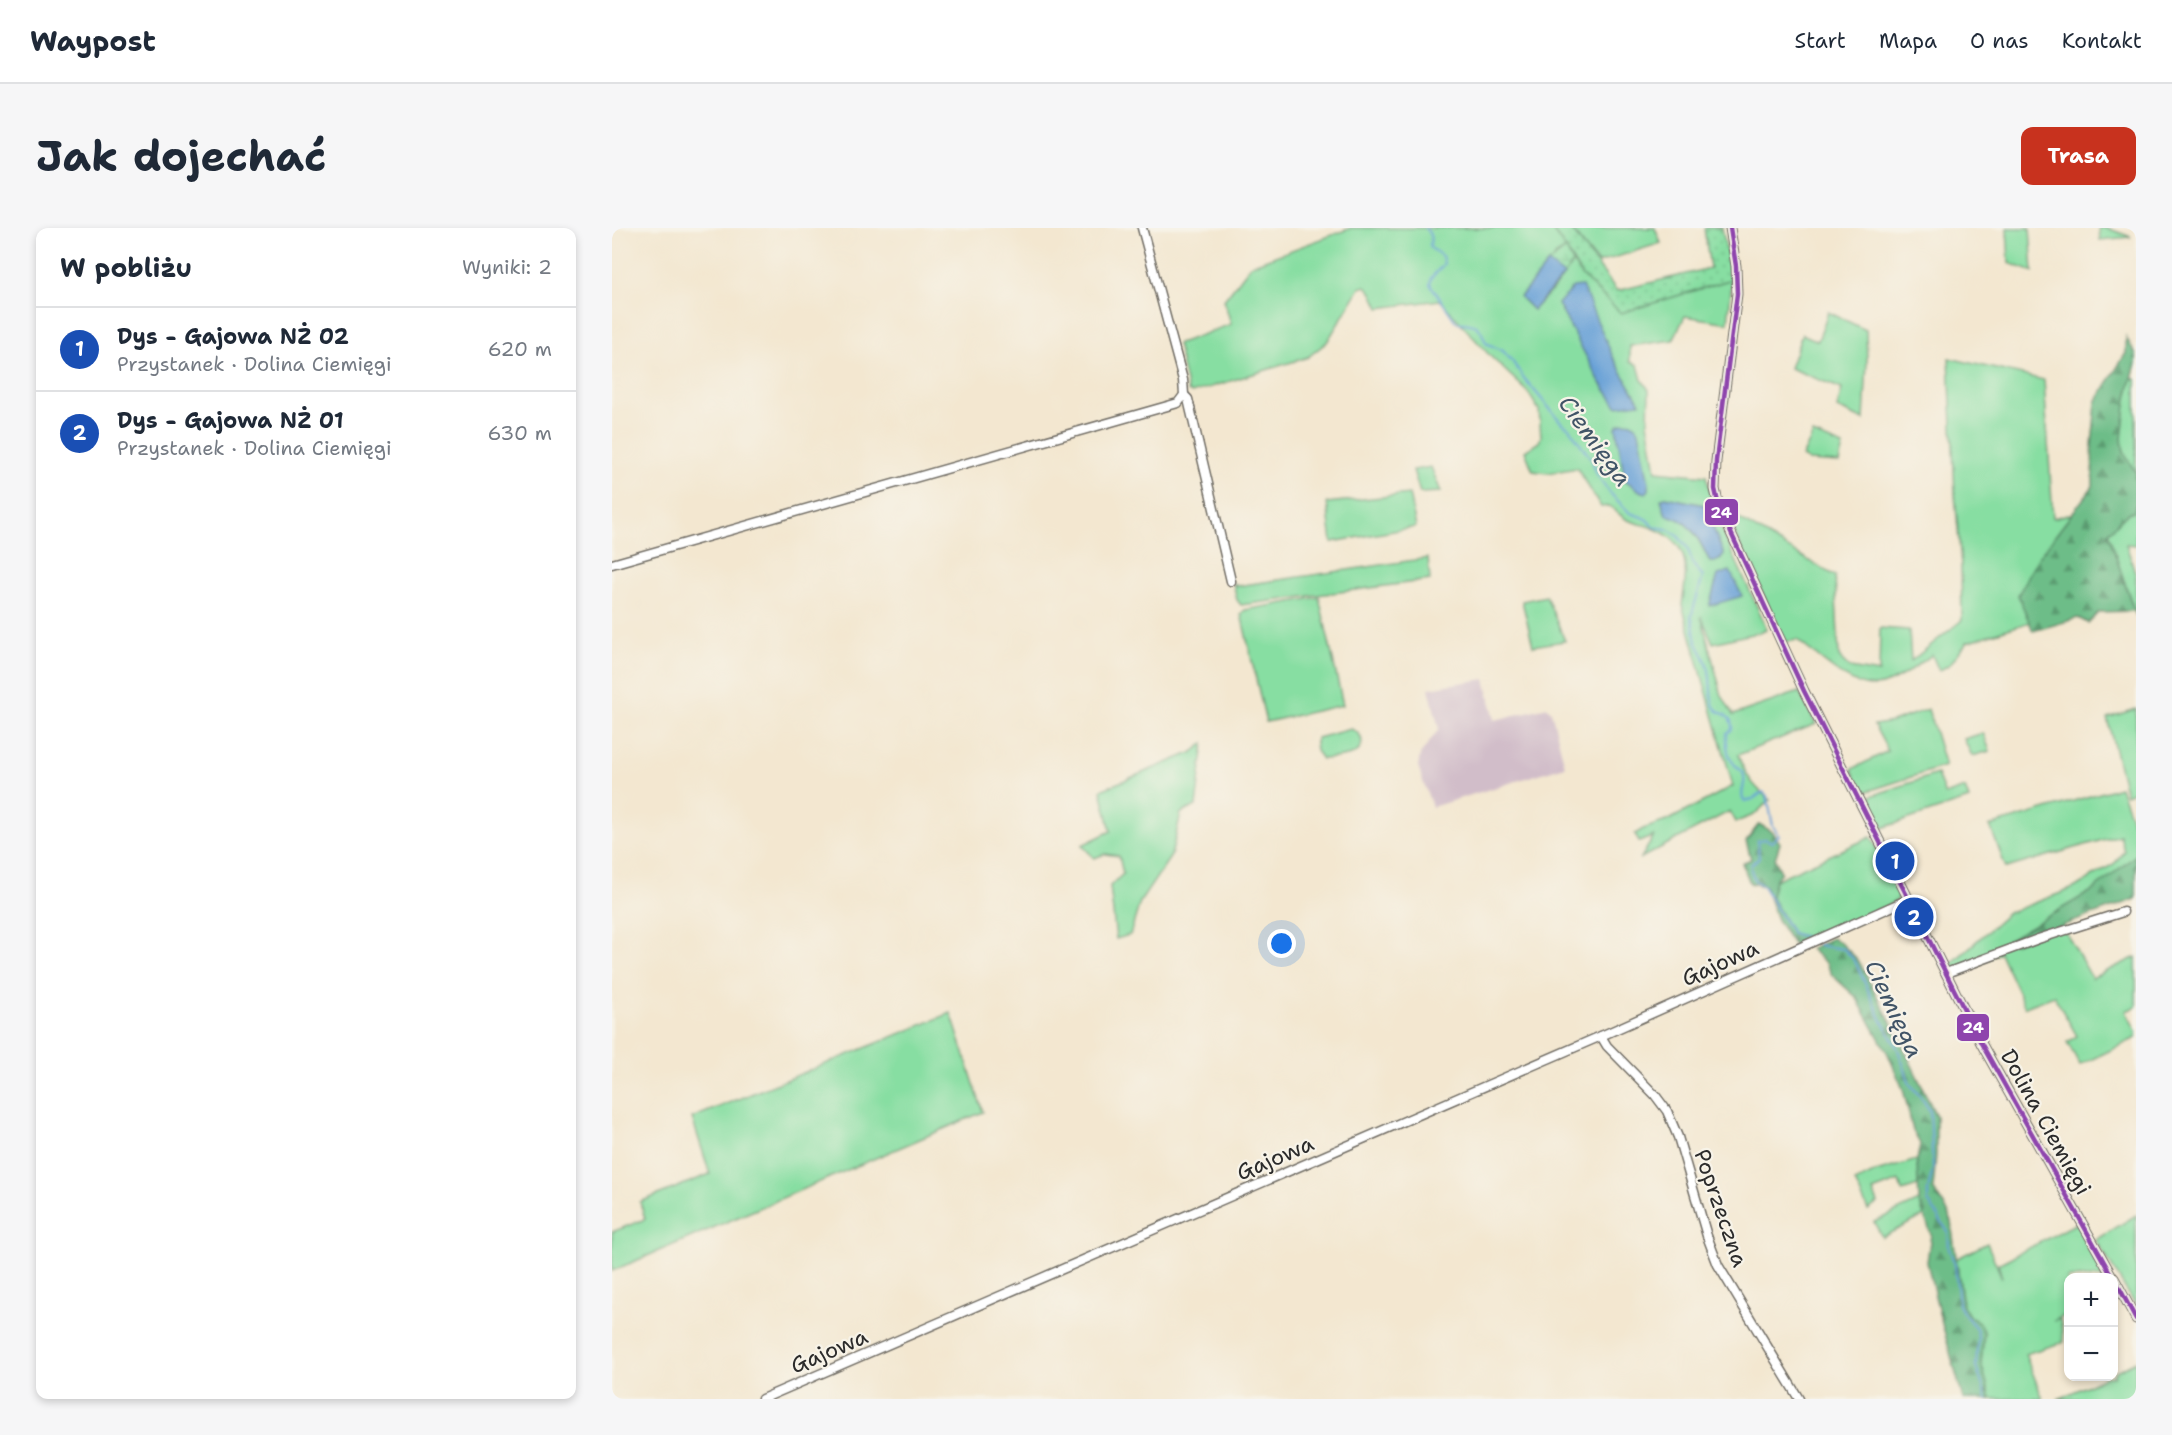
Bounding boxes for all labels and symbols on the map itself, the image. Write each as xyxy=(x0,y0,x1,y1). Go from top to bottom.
water label: Ciemięga xyxy=(1551,389,1639,493)
line badge: 24 xyxy=(1704,498,1739,526)
text: 24 xyxy=(1710,502,1732,523)
pin: 1 xyxy=(1876,838,1914,884)
pin: 2 xyxy=(1894,894,1934,940)
your location xyxy=(1267,929,1296,958)
street label: Gajowa xyxy=(1677,933,1763,993)
water label: Ciemięga xyxy=(1857,954,1931,1064)
line badge: 24 xyxy=(1956,1013,1990,1042)
text: 24 xyxy=(1962,1017,1984,1038)
street label: Dolina Ciemięgi xyxy=(1994,1044,2098,1200)
street label: Gajowa xyxy=(1232,1129,1318,1187)
street label: Poprzeczna xyxy=(1687,1145,1755,1271)
street label: Gajowa xyxy=(786,1322,872,1380)

